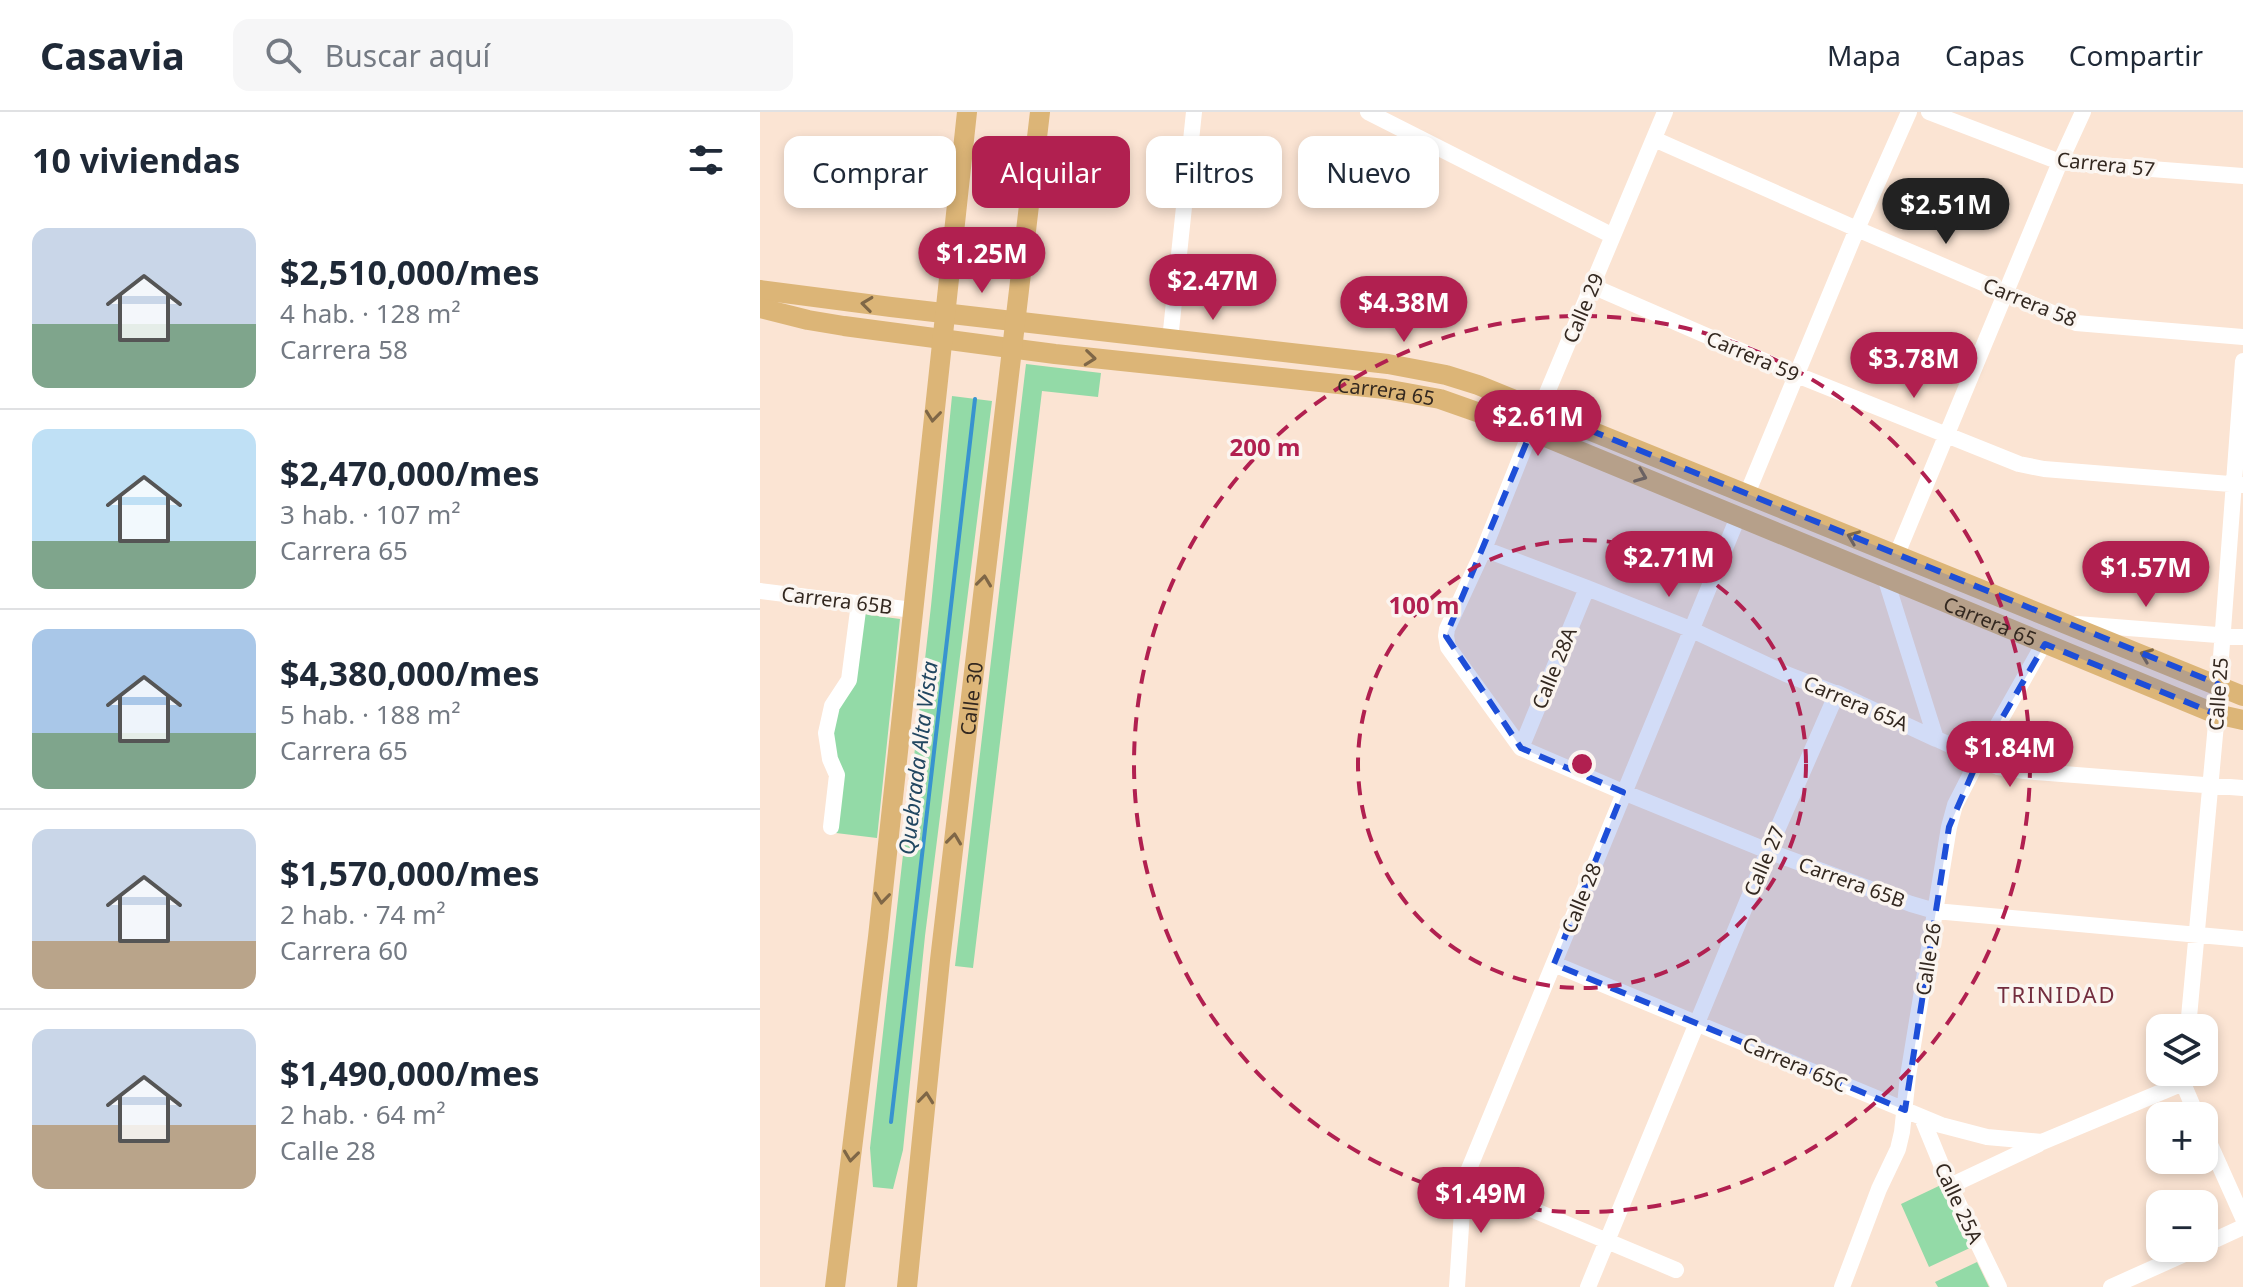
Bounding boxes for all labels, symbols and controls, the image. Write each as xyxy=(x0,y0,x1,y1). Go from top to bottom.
search box xyxy=(233,19,793,91)
text: Casavia xyxy=(40,29,185,81)
icon: search xyxy=(261,33,305,77)
text: Buscar aquí xyxy=(325,35,490,76)
text: Mapa xyxy=(1827,36,1901,74)
text: Capas xyxy=(1945,36,2025,74)
text: Compartir xyxy=(2069,36,2203,74)
chip: Comprar xyxy=(784,136,956,208)
chip: Alquilar xyxy=(972,136,1130,208)
chip: Filtros xyxy=(1146,136,1282,208)
chip: Nuevo xyxy=(1298,136,1439,208)
text: 10 viviendas xyxy=(32,137,240,183)
icon: filters xyxy=(684,138,728,182)
street label: Carrera 57 xyxy=(2056,145,2156,183)
pin: $2.51M xyxy=(1881,178,2011,246)
text: $2.51M xyxy=(1900,186,1992,222)
pin: $1.25M xyxy=(917,227,1047,295)
text: $1.25M xyxy=(936,235,1028,271)
text: $2,510,000/mes xyxy=(280,249,540,295)
pin: $2.47M xyxy=(1148,254,1278,322)
icon: home xyxy=(96,260,192,356)
text: $2.47M xyxy=(1167,262,1259,298)
street label: Calle 29 xyxy=(1556,269,1610,347)
street label: Carrera 58 xyxy=(1979,271,2081,333)
pin: $4.38M xyxy=(1339,276,1469,344)
text: $4.38M xyxy=(1358,284,1450,320)
text: 4 hab. · 128 m² xyxy=(280,295,461,331)
one-way arrow xyxy=(860,296,874,313)
street label: Carrera 59 xyxy=(1702,324,1804,388)
text: Carrera 58 xyxy=(280,331,408,367)
pin: $3.78M xyxy=(1849,332,1979,400)
text: $3.78M xyxy=(1868,340,1960,376)
one-way arrow xyxy=(1084,349,1097,366)
street label: Carrera 65 xyxy=(1336,371,1437,411)
pin: $2.61M xyxy=(1473,390,1603,458)
text: $2.61M xyxy=(1492,398,1584,434)
one-way arrow xyxy=(925,410,942,423)
text: 200 m xyxy=(1230,430,1300,463)
text: $2,470,000/mes xyxy=(280,450,540,496)
icon: home xyxy=(96,461,192,557)
one-way arrow xyxy=(1633,467,1647,483)
text: 3 hab. · 107 m² xyxy=(280,496,461,532)
one-way arrow xyxy=(1847,530,1861,546)
pin: $2.71M xyxy=(1604,531,1734,599)
text: Carrera 65 xyxy=(280,532,408,568)
text: $2.71M xyxy=(1623,539,1715,575)
pin: $1.57M xyxy=(2081,541,2211,609)
text: $1.57M xyxy=(2100,549,2192,585)
one-way arrow xyxy=(976,574,993,587)
street label: Carrera 65B xyxy=(780,580,894,620)
text: 100 m xyxy=(1389,588,1459,621)
street label: Carrera 65 xyxy=(1940,589,2041,652)
street label: Calle 28A xyxy=(1525,623,1583,713)
one-way arrow xyxy=(2140,648,2154,665)
text: $4,380,000/mes xyxy=(280,650,540,696)
street label: Calle 25 xyxy=(2202,656,2234,732)
water label: Quebrada Alta Vista xyxy=(890,659,944,856)
street label: Calle 30 xyxy=(953,660,989,737)
icon: home xyxy=(96,661,192,757)
street label: Carrera 65A xyxy=(1800,669,1913,737)
text: 5 hab. · 188 m² xyxy=(280,696,461,732)
pin: $1.84M xyxy=(1945,721,2075,789)
text: $1.84M xyxy=(1964,729,2056,765)
text: Carrera 65 xyxy=(280,732,408,768)
centre of rings xyxy=(1568,750,1596,778)
street label: Calle 27 xyxy=(1737,822,1791,900)
one-way arrow xyxy=(945,833,962,846)
text: $1,570,000/mes xyxy=(280,850,540,896)
street label: Carrera 65B xyxy=(1795,850,1909,914)
street label: Calle 28 xyxy=(1555,859,1607,937)
icon: home xyxy=(96,861,192,957)
one-way arrow xyxy=(873,892,890,905)
text: 2 hab. · 74 m² xyxy=(280,896,446,932)
street label: Calle 26 xyxy=(1909,921,1947,997)
text: Carrera 60 xyxy=(280,932,408,968)
district label: TRINIDAD xyxy=(1997,979,2117,1009)
map controls xyxy=(2146,1014,2218,1262)
button: layers xyxy=(2146,1014,2218,1086)
street label: Carrera 65C xyxy=(1739,1030,1852,1098)
text: $1,490,000/mes xyxy=(280,1050,540,1096)
icon: home xyxy=(96,1061,192,1157)
one-way arrow xyxy=(917,1091,934,1104)
text: 2 hab. · 64 m² xyxy=(280,1096,446,1132)
button: + xyxy=(2146,1102,2218,1174)
text: Calle 28 xyxy=(280,1132,376,1168)
one-way arrow xyxy=(843,1149,860,1163)
street label: Calle 25A xyxy=(1929,1158,1990,1248)
pin: $1.49M xyxy=(1416,1167,1546,1235)
text: $1.49M xyxy=(1435,1175,1527,1211)
button: − xyxy=(2146,1190,2218,1262)

